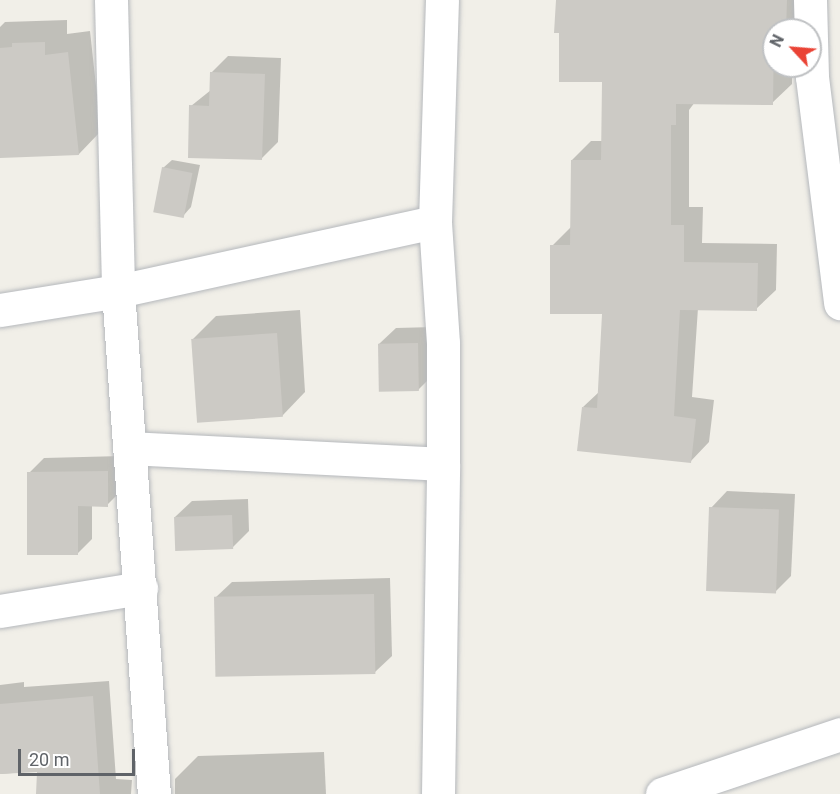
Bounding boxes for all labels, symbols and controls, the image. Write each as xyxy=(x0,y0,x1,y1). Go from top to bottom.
north arrow xyxy=(762,18,822,78)
text: N xyxy=(766,32,788,50)
scale bar xyxy=(21,737,138,775)
text: 20 m xyxy=(29,749,69,770)

